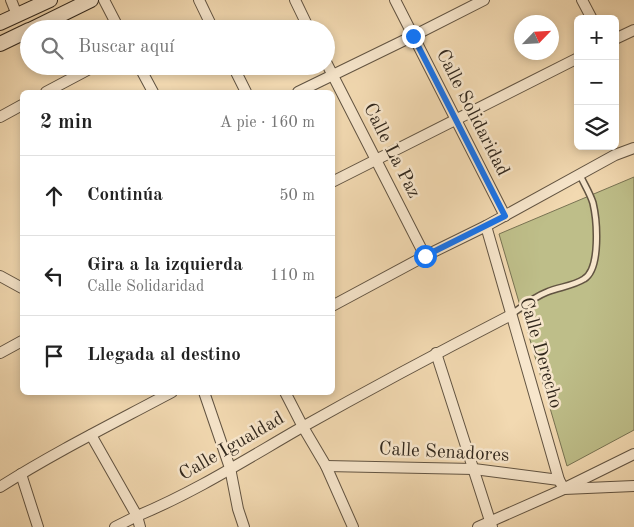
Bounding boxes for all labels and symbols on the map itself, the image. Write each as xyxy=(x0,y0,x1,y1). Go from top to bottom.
north arrow xyxy=(514,15,559,60)
route end xyxy=(402,25,425,48)
street label: Calle Solidaridad xyxy=(432,47,512,179)
street label: Calle La Paz xyxy=(359,100,423,202)
route start xyxy=(414,245,437,268)
street label: Calle Derecho xyxy=(515,295,565,411)
street label: Calle Igualdad xyxy=(176,409,288,485)
street label: Calle Senadores xyxy=(378,440,510,466)

